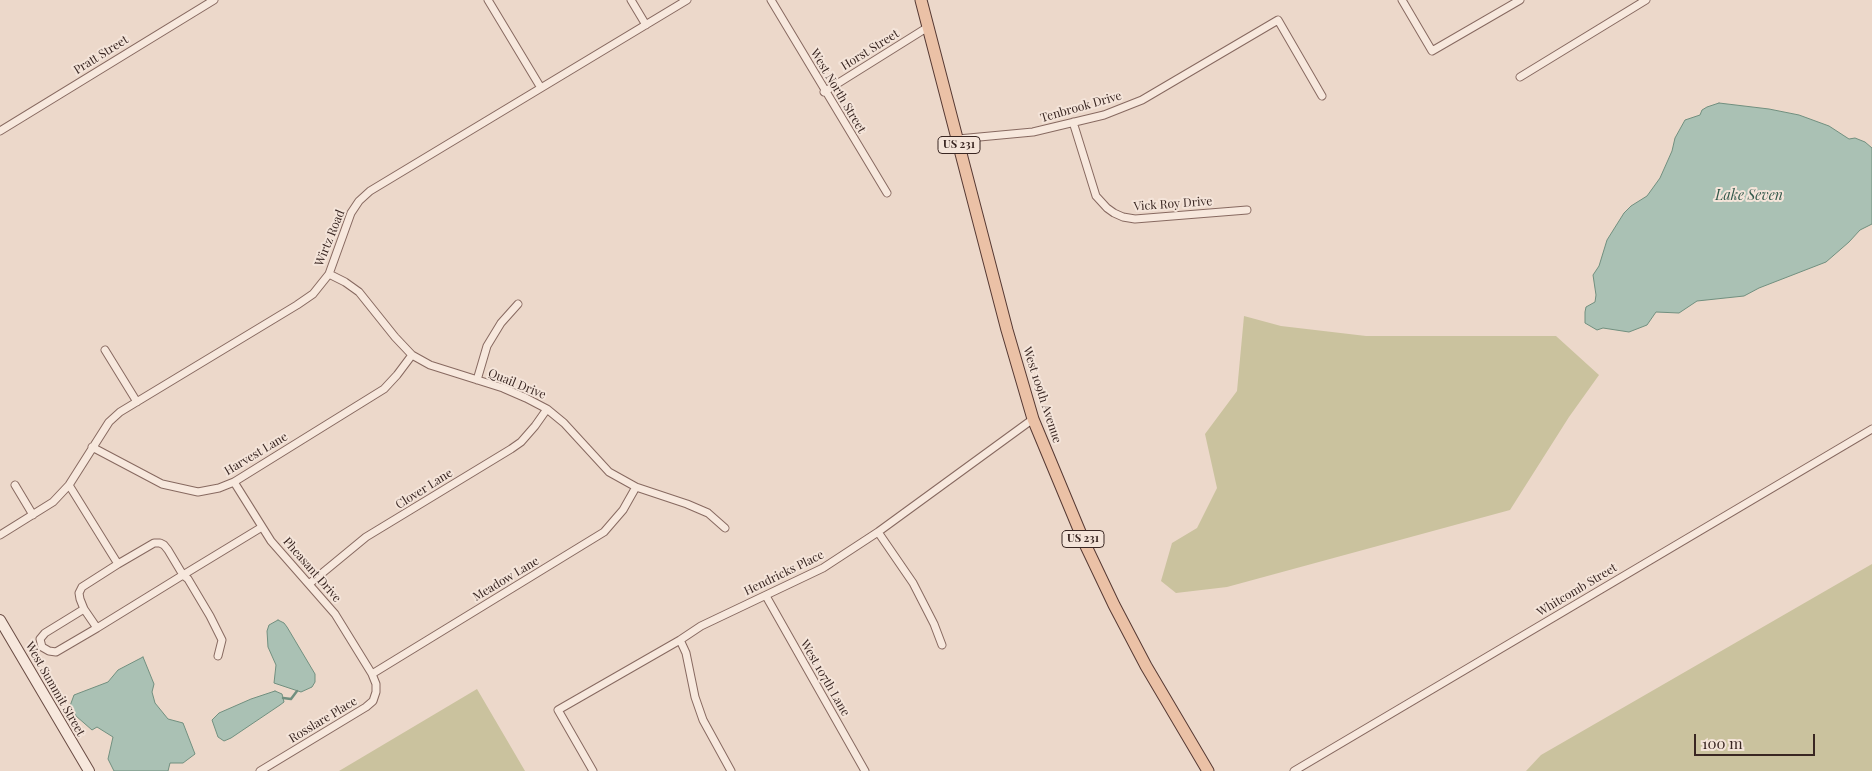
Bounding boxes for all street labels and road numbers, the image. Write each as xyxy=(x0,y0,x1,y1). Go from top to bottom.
street label: Horst Street xyxy=(838,27,902,73)
street label: Pratt Street xyxy=(71,33,131,77)
street label: West North Street xyxy=(807,46,869,136)
street label: Tenbrook Drive xyxy=(1039,89,1123,125)
road number: US 231 xyxy=(938,136,980,154)
street label: Vick Roy Drive xyxy=(1133,194,1213,214)
street label: Wirtz Road xyxy=(312,208,348,268)
street label: West 109th Avenue xyxy=(1020,345,1064,445)
street label: Quail Drive xyxy=(486,366,548,402)
street label: Harvest Lane xyxy=(222,430,290,478)
street label: Clover Lane xyxy=(393,466,455,512)
road number: US 231 xyxy=(1062,530,1104,548)
street label: Pheasant Drive xyxy=(280,535,344,605)
street label: Hendricks Place xyxy=(742,547,826,599)
street label: Meadow Lane xyxy=(470,554,542,604)
street label: Whitcomb Street xyxy=(1534,560,1620,620)
street label: West 107th Lane xyxy=(797,637,853,719)
street label: West Summit Street xyxy=(22,639,88,739)
street label: Rosslare Place xyxy=(286,694,360,746)

